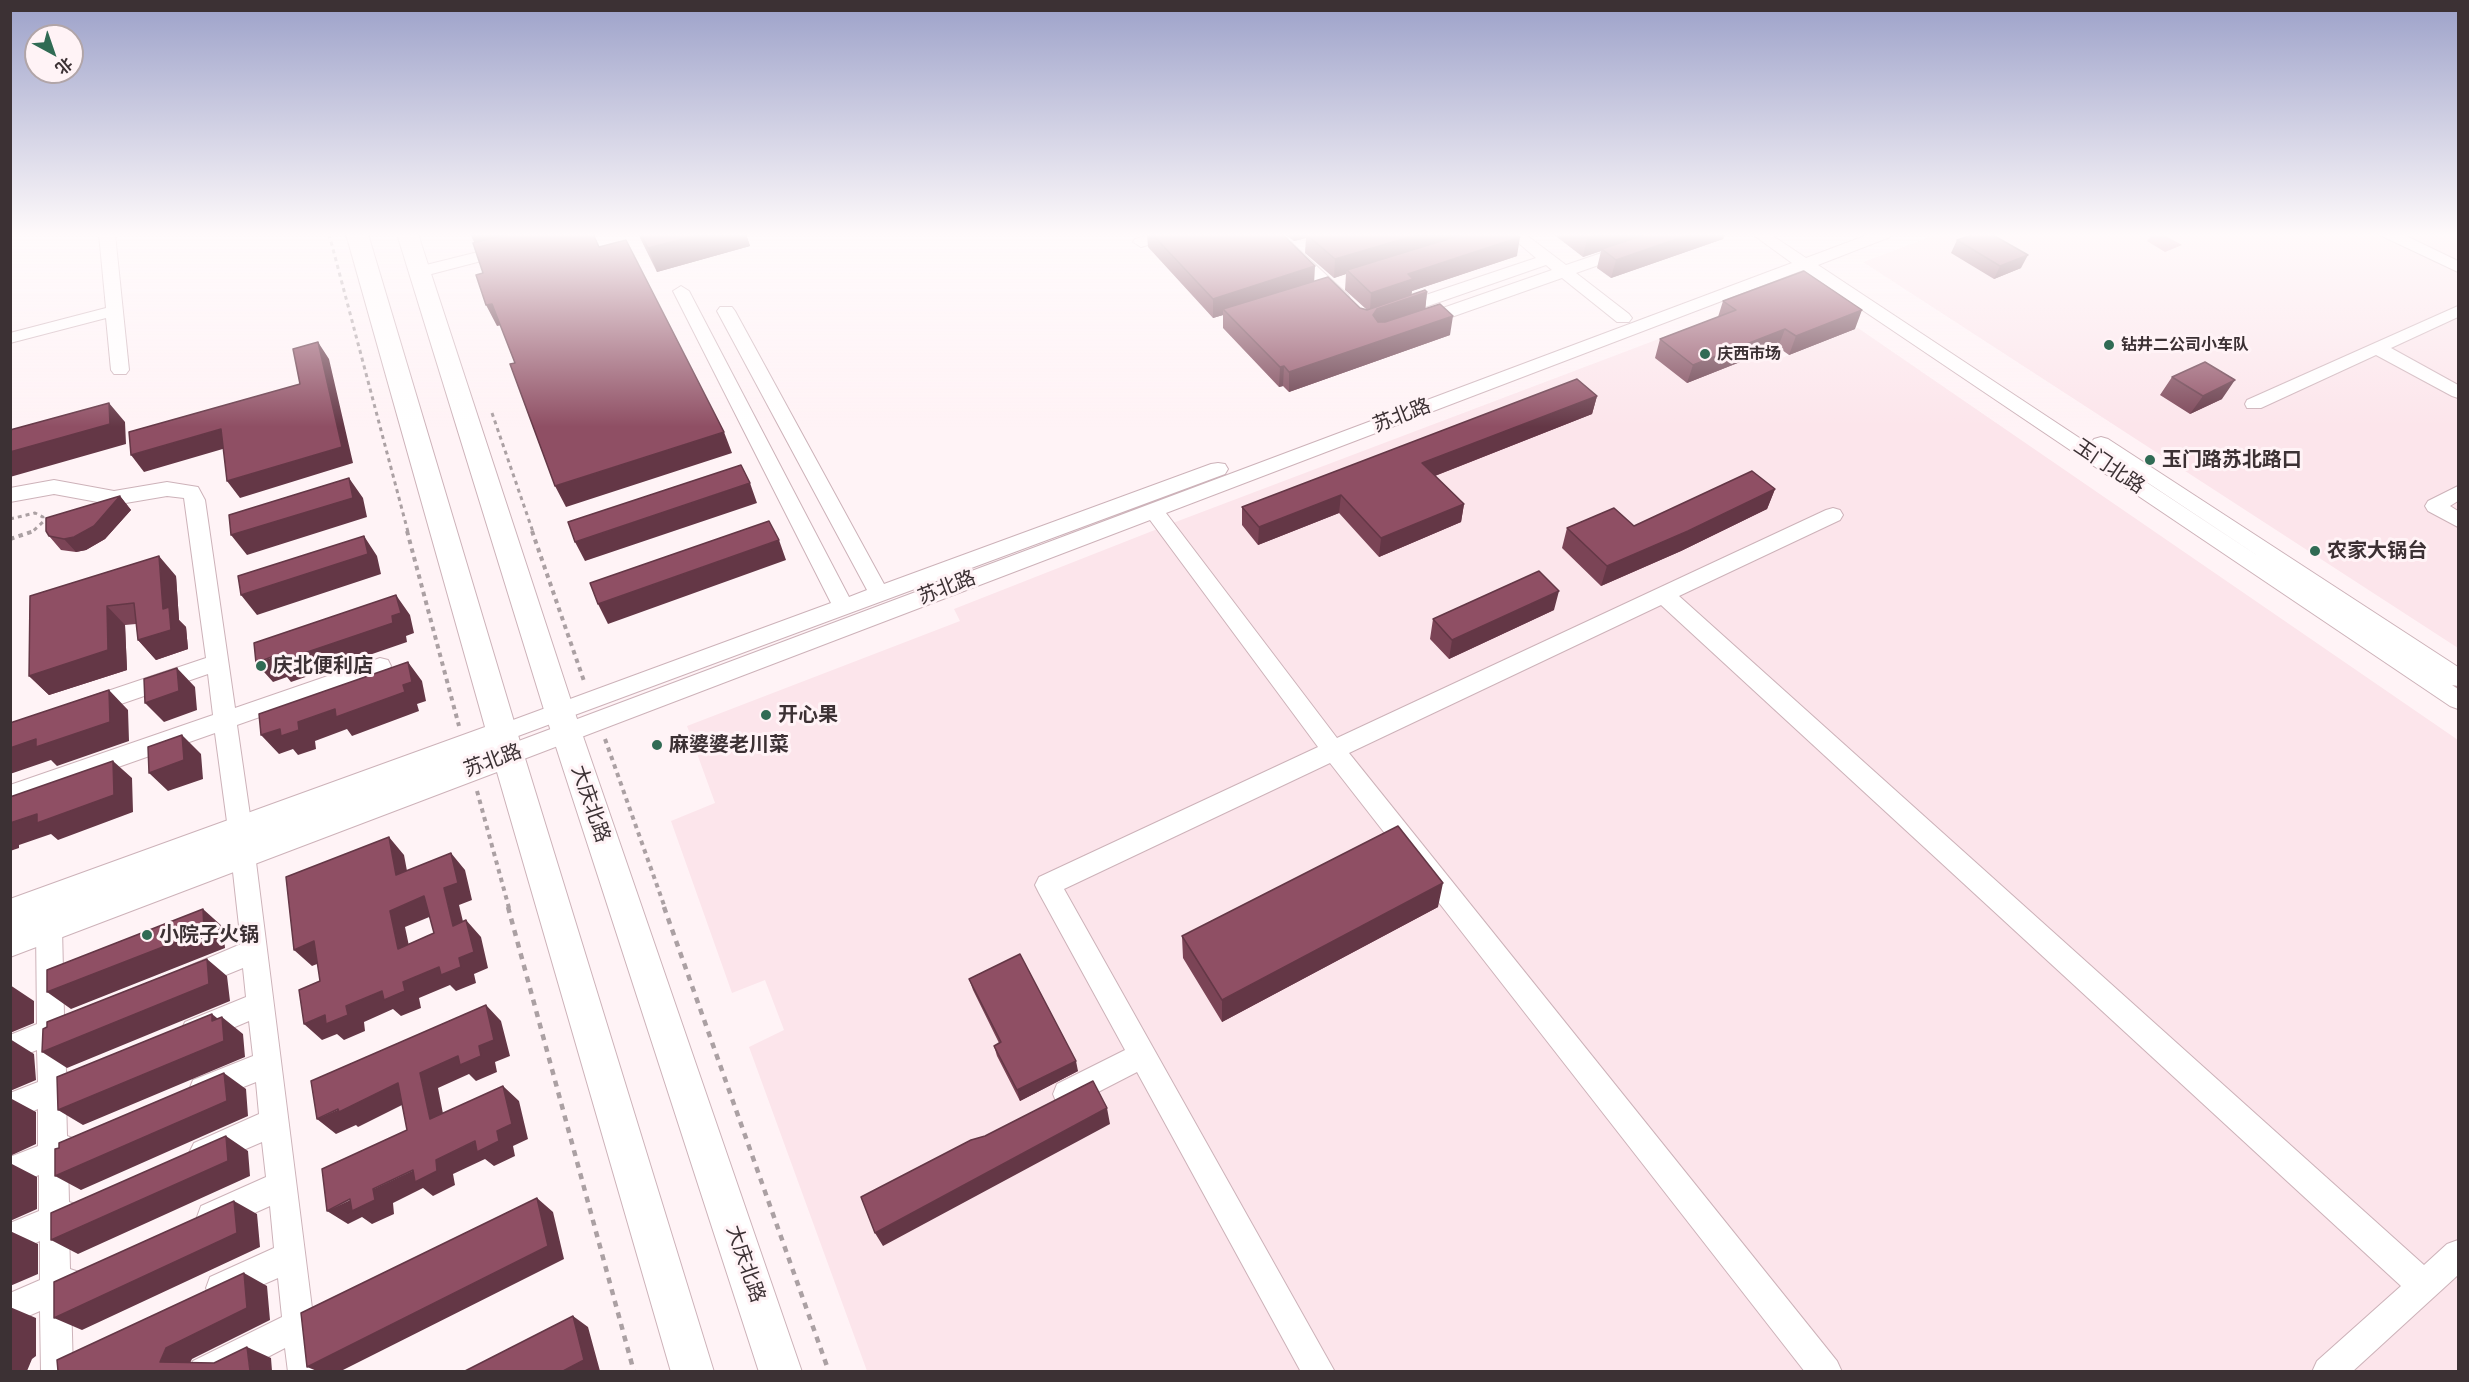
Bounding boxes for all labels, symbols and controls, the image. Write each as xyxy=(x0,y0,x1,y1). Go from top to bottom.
north arrow xyxy=(24,24,84,84)
text: 北 xyxy=(52,53,77,79)
place label: 钻井二公司小车队 xyxy=(2121,335,2249,355)
marker: 钻井二公司小车队 xyxy=(2102,338,2116,352)
place label: 庆西市场 xyxy=(1717,344,1781,364)
marker: 庆西市场 xyxy=(1698,347,1712,361)
street label: 苏北路 xyxy=(1370,394,1434,438)
street label: 玉门北路 xyxy=(2069,435,2149,499)
place label: 玉门路苏北路口 xyxy=(2162,448,2302,472)
marker: 玉门路苏北路口 xyxy=(2143,453,2157,467)
place label: 农家大锅台 xyxy=(2327,539,2427,563)
marker: 农家大锅台 xyxy=(2308,544,2322,558)
street label: 苏北路 xyxy=(915,566,979,610)
place label: 庆北便利店 xyxy=(273,654,373,678)
marker: 庆北便利店 xyxy=(254,659,268,673)
place label: 开心果 xyxy=(778,703,838,727)
marker: 开心果 xyxy=(759,708,773,722)
place label: 麻婆婆老川菜 xyxy=(669,733,789,757)
marker: 麻婆婆老川菜 xyxy=(650,738,664,752)
street label: 苏北路 xyxy=(461,739,525,783)
street label: 大庆北路 xyxy=(566,762,614,846)
place label: 小院子火锅 xyxy=(159,923,259,947)
marker: 小院子火锅 xyxy=(140,928,154,942)
street label: 大庆北路 xyxy=(721,1222,769,1306)

